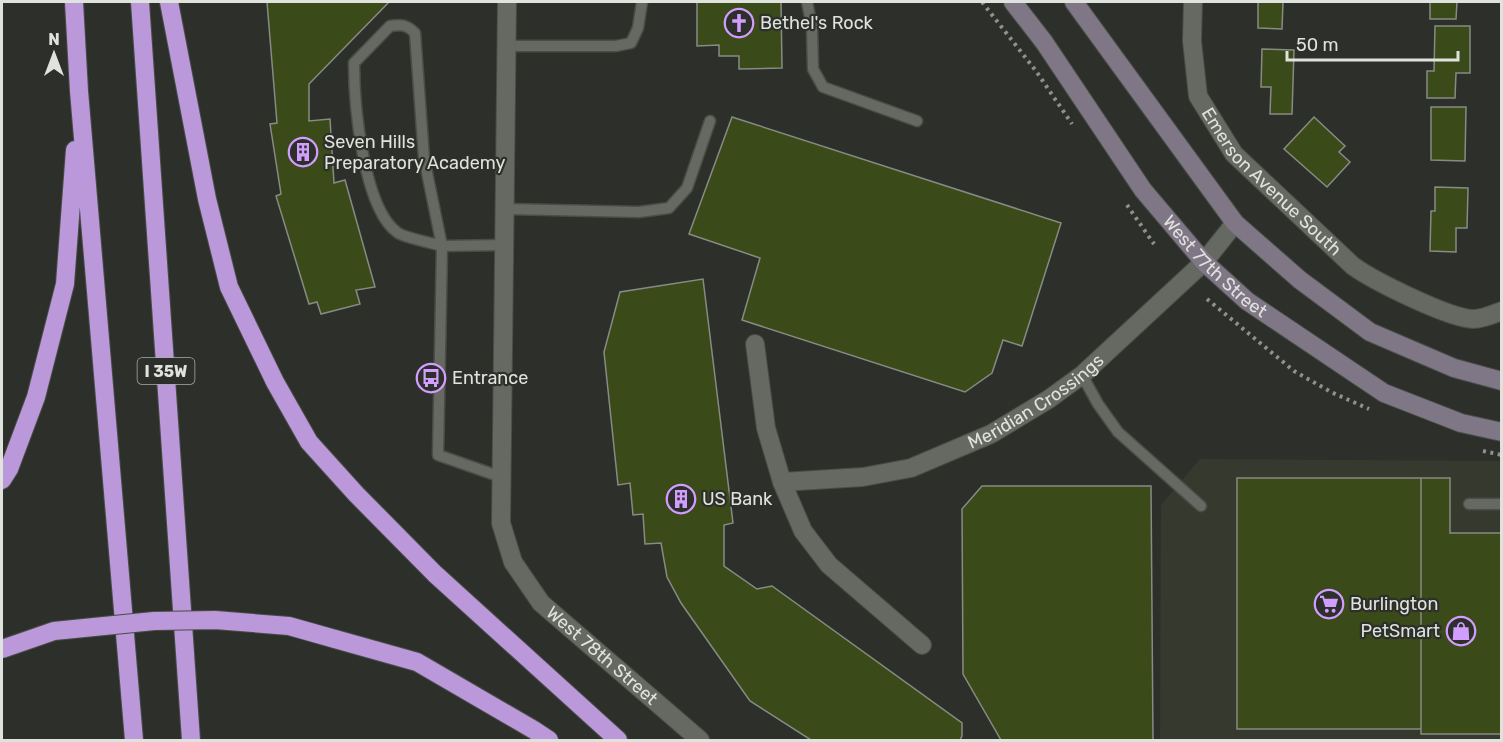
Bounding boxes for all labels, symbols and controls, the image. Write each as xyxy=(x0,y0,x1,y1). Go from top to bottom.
church icon: Bethel's Rock xyxy=(723,7,755,39)
place label: Bethel's Rock xyxy=(760,12,874,34)
north arrow xyxy=(24,24,84,84)
scale bar xyxy=(1287,24,1458,62)
text: N xyxy=(48,30,60,49)
text: 50 m xyxy=(1296,34,1339,56)
street label: Emerson Avenue South xyxy=(1197,103,1346,260)
place label: Seven Hills Preparatory Academy xyxy=(324,131,505,174)
building icon: Seven Hills Preparatory Academy xyxy=(287,136,319,168)
street label: West 77th Street xyxy=(1158,211,1271,322)
street label: Meridian Crossings xyxy=(964,349,1108,454)
road number: I 35W xyxy=(138,358,195,384)
bus stop icon: Entrance xyxy=(415,362,447,394)
place label: Entrance xyxy=(452,367,528,389)
building icon: US Bank xyxy=(665,483,697,515)
place label: US Bank xyxy=(702,488,773,510)
supermarket icon: Burlington xyxy=(1313,588,1345,620)
place label: Burlington xyxy=(1350,593,1438,615)
street label: West 78th Street xyxy=(542,602,662,710)
shop icon: PetSmart xyxy=(1445,615,1477,647)
place label: PetSmart xyxy=(1360,620,1440,642)

